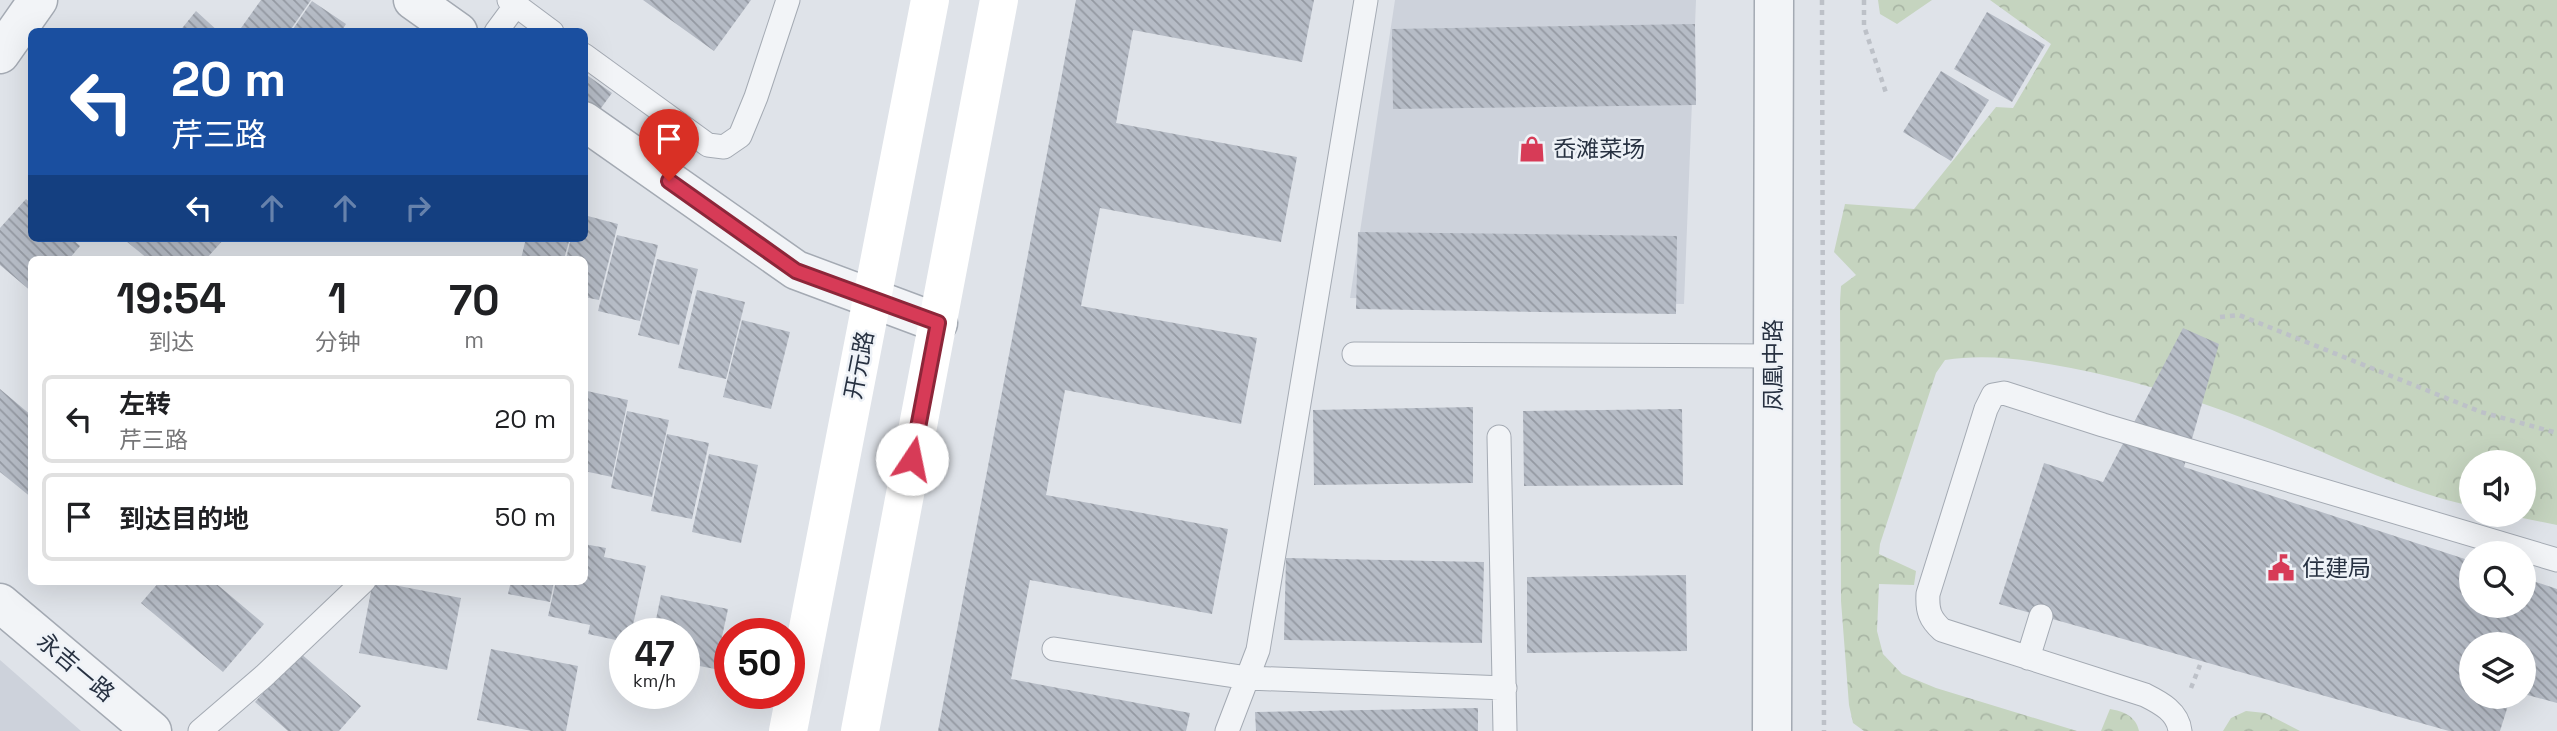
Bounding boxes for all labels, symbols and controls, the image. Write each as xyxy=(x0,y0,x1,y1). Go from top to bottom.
text: 20 m xyxy=(171,48,286,110)
icon: left xyxy=(56,56,147,147)
pin xyxy=(639,109,699,181)
text: 芹三路 xyxy=(171,115,267,155)
icon: arrive xyxy=(650,120,688,158)
shop icon: 岙滩菜场 xyxy=(1517,134,1547,164)
place label: 岙滩菜场 xyxy=(1553,134,1645,164)
icon: left xyxy=(180,189,218,227)
icon: ahead xyxy=(253,189,291,227)
icon: ahead xyxy=(326,189,364,227)
icon: right xyxy=(399,189,437,227)
text: 19:54 xyxy=(117,272,226,325)
text: 1 xyxy=(328,272,347,325)
text: 70 xyxy=(449,274,499,327)
street label: 凤凰中路 xyxy=(1758,319,1788,411)
text: m xyxy=(464,325,484,355)
text: 到达 xyxy=(148,327,194,357)
text: 分钟 xyxy=(315,327,361,357)
street label: 开元路 xyxy=(838,328,880,402)
text: 左转 xyxy=(119,387,171,421)
icon: left xyxy=(60,400,98,438)
text: 20 m xyxy=(495,402,556,436)
position arrow xyxy=(875,422,949,496)
text: 芹三路 xyxy=(119,425,188,455)
map controls xyxy=(2459,450,2536,709)
button: sound xyxy=(2459,450,2536,527)
icon: arrive xyxy=(60,498,98,536)
text: 50 m xyxy=(495,500,556,534)
text: 到达目的地 xyxy=(119,502,249,536)
button: search xyxy=(2459,541,2536,618)
public building icon: 住建局 xyxy=(2266,553,2296,583)
place label: 住建局 xyxy=(2302,553,2371,583)
speed limit sign: 50 xyxy=(714,618,805,709)
street label: 永吉一路 xyxy=(31,626,121,708)
text: 47 xyxy=(634,632,675,676)
button: layers xyxy=(2459,632,2536,709)
text: km/h xyxy=(633,669,676,692)

